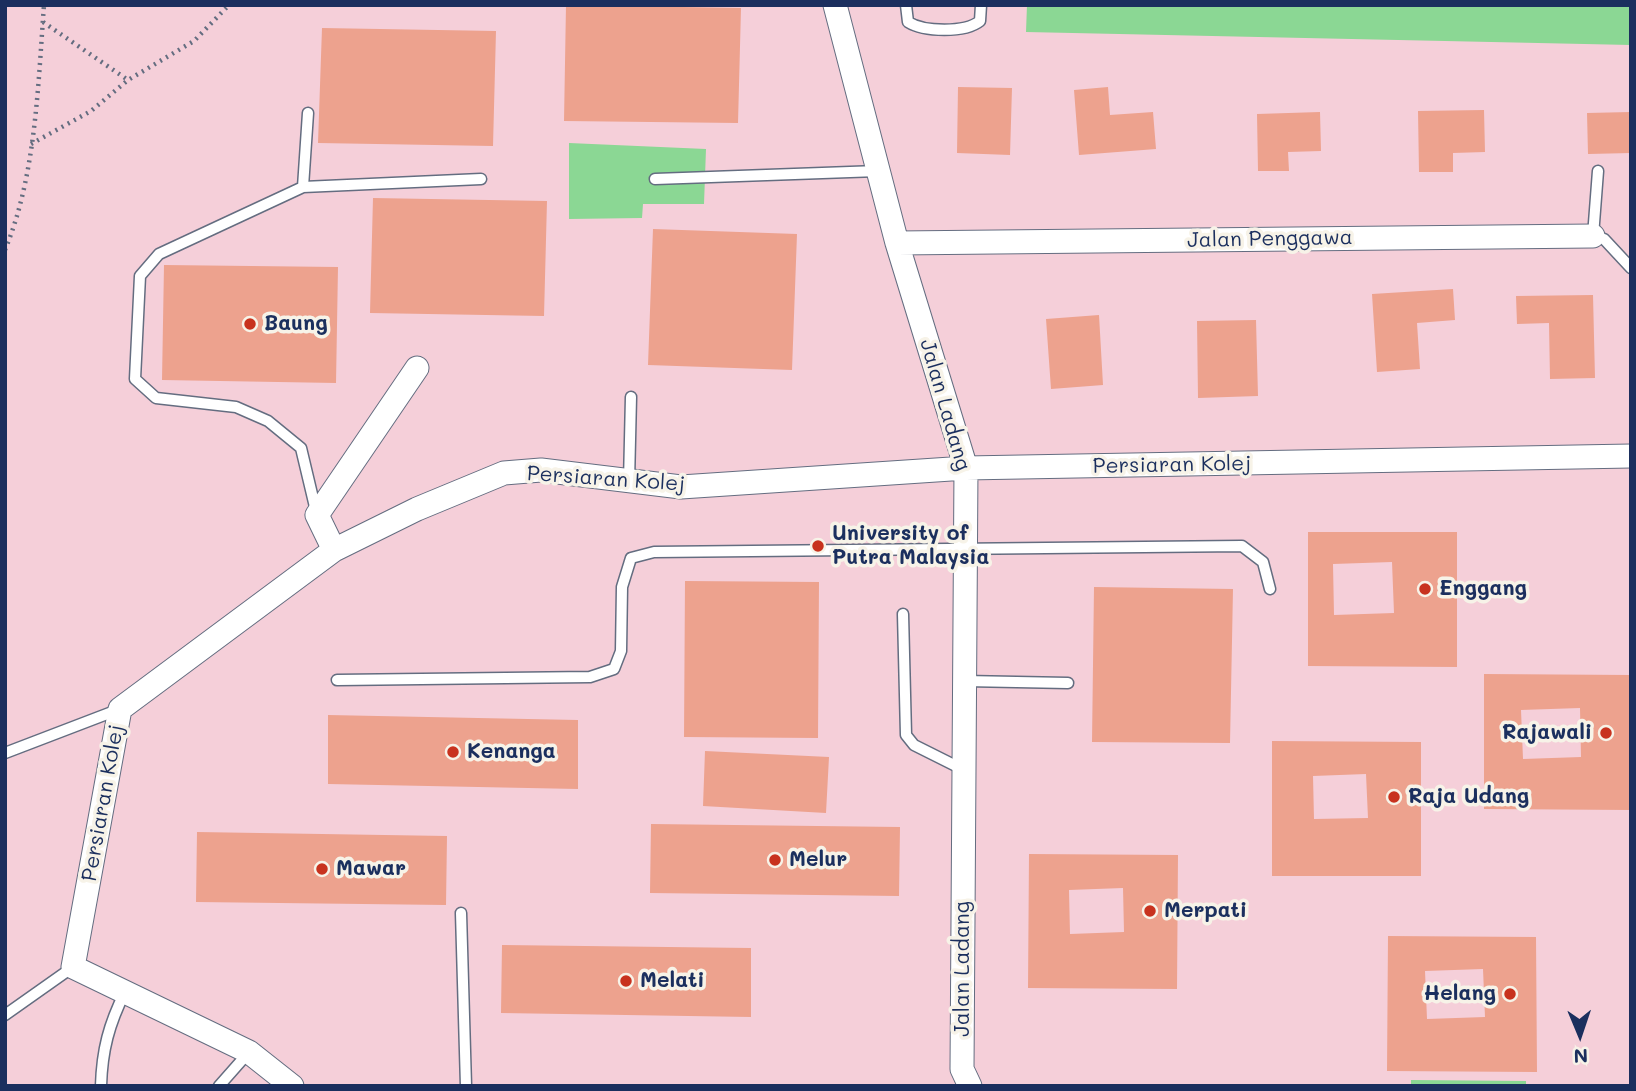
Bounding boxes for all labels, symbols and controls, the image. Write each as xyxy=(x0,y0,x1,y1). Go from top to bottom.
street label: Jalan Penggawa xyxy=(1187,225,1353,253)
place label: Baung xyxy=(264,311,328,337)
marker: Baung xyxy=(242,316,258,332)
street label: Jalan Ladang xyxy=(914,336,976,474)
street label: Persiaran Kolej xyxy=(1092,451,1252,479)
street label: Persiaran Kolej xyxy=(526,461,686,497)
place label: University of Putra Malaysia xyxy=(832,521,989,571)
marker: University of Putra Malaysia xyxy=(810,538,826,554)
place label: Enggang xyxy=(1439,576,1527,602)
marker: Enggang xyxy=(1417,581,1433,597)
place label: Rajawali xyxy=(1502,720,1592,746)
street label: Persiaran Kolej xyxy=(77,723,129,883)
marker: Rajawali xyxy=(1598,725,1614,741)
place label: Kenanga xyxy=(467,739,556,765)
marker: Kenanga xyxy=(445,744,461,760)
place label: Raja Udang xyxy=(1408,784,1529,810)
marker: Raja Udang xyxy=(1386,789,1402,805)
place label: Melur xyxy=(789,847,847,873)
marker: Melur xyxy=(767,852,783,868)
place label: Mawar xyxy=(336,856,406,882)
marker: Mawar xyxy=(314,861,330,877)
place label: Merpati xyxy=(1164,898,1247,924)
street label: Jalan Ladang xyxy=(950,901,976,1037)
marker: Merpati xyxy=(1142,903,1158,919)
place label: Melati xyxy=(640,968,704,994)
marker: Melati xyxy=(618,973,634,989)
place label: Helang xyxy=(1423,981,1496,1007)
marker: Helang xyxy=(1502,986,1518,1002)
north arrow xyxy=(1545,1000,1615,1070)
text: N xyxy=(1573,1044,1588,1069)

